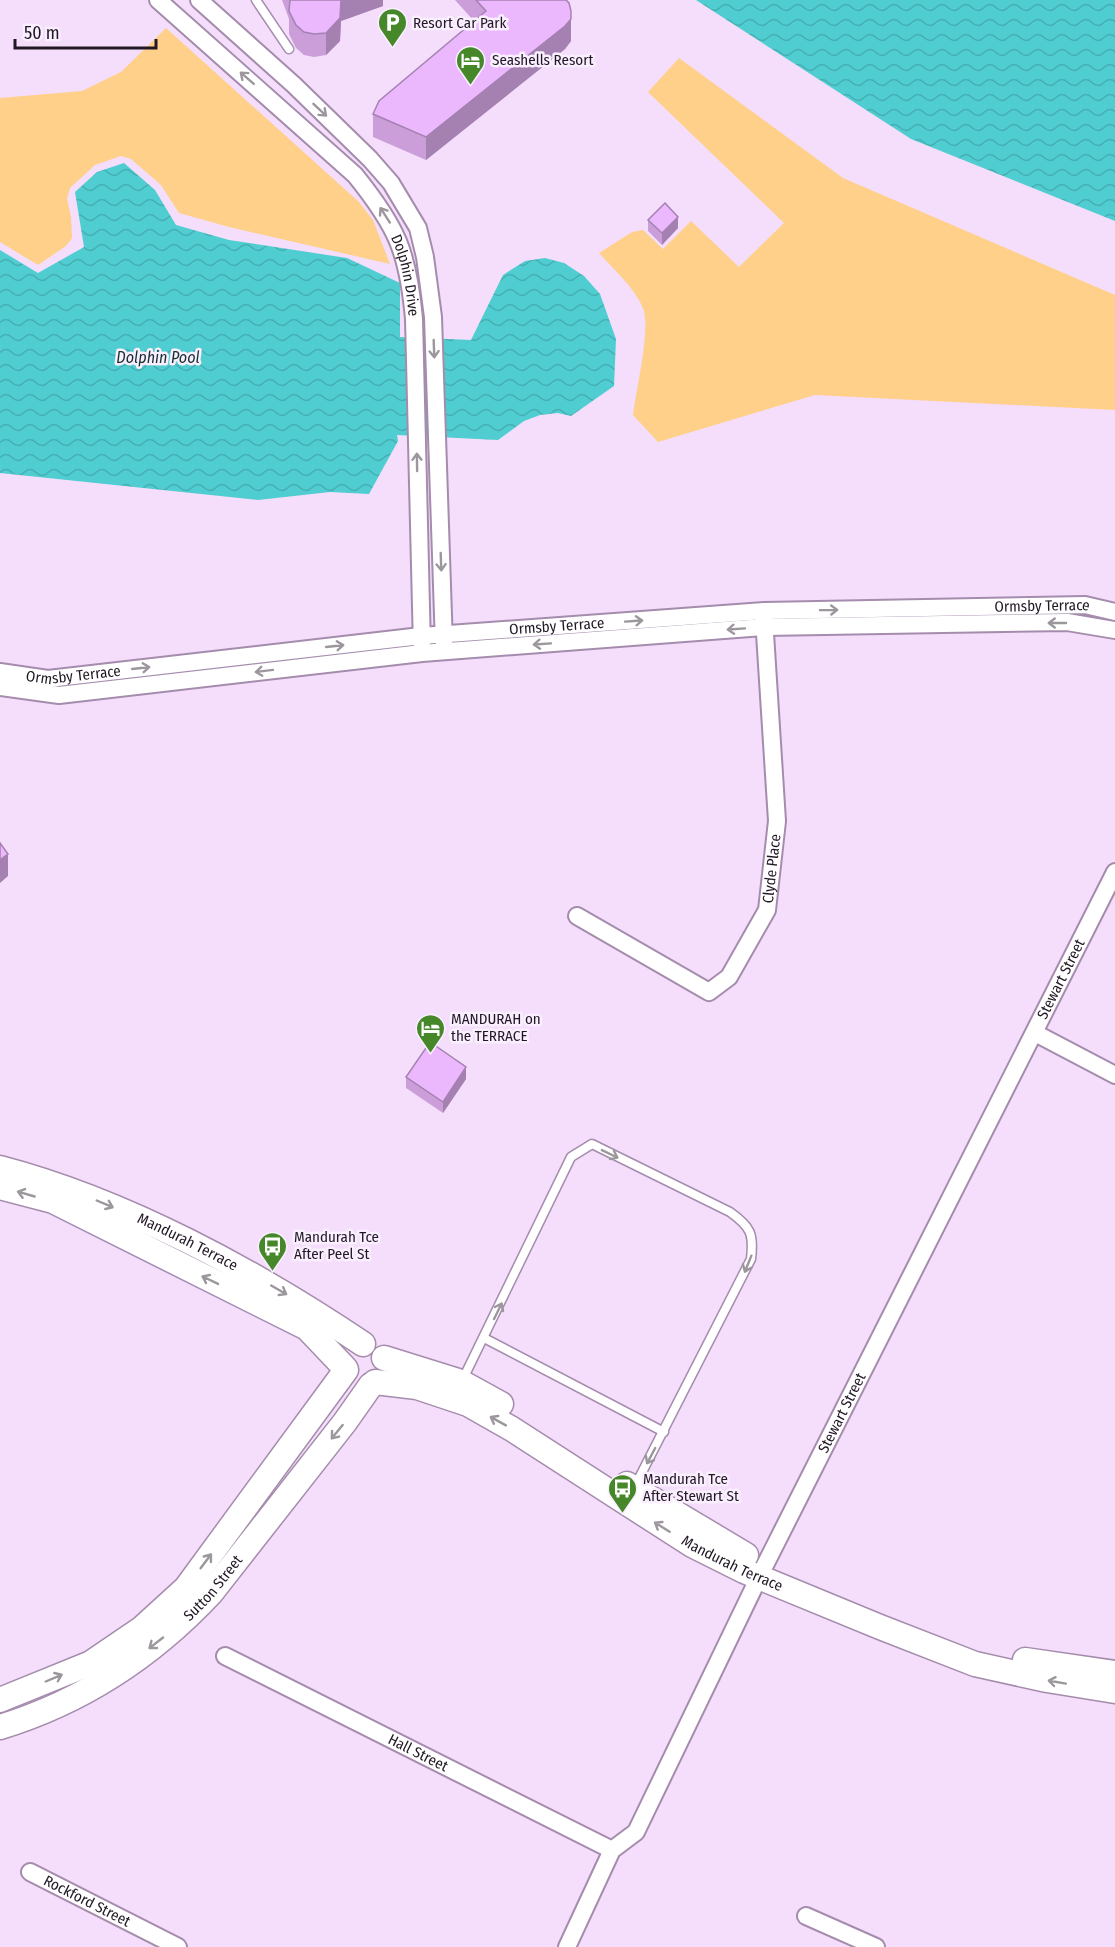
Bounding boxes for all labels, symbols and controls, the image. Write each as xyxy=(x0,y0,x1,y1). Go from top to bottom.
parking icon: Resort Car Park xyxy=(376,7,408,49)
scale bar xyxy=(15,12,156,50)
place label: Resort Car Park xyxy=(413,14,507,32)
text: 50 m xyxy=(24,22,60,44)
hotel icon: Seashells Resort xyxy=(455,44,487,86)
place label: Seashells Resort xyxy=(492,51,593,69)
one-way arrow xyxy=(240,71,255,85)
one-way arrow xyxy=(312,103,327,117)
one-way arrow xyxy=(379,207,391,224)
street label: Dolphin Drive xyxy=(387,232,423,317)
one-way arrow xyxy=(428,338,440,358)
water label: Dolphin Pool xyxy=(116,348,200,367)
one-way arrow xyxy=(412,453,423,473)
one-way arrow xyxy=(435,552,447,572)
street label: Ormsby Terrace xyxy=(994,596,1092,616)
one-way arrow xyxy=(818,604,838,616)
street label: Ormsby Terrace xyxy=(508,614,605,639)
one-way arrow xyxy=(624,615,644,626)
one-way arrow xyxy=(1048,617,1068,629)
one-way arrow xyxy=(727,624,747,635)
one-way arrow xyxy=(532,639,552,650)
one-way arrow xyxy=(325,640,345,651)
street label: Ormsby Terrace xyxy=(25,662,122,688)
one-way arrow xyxy=(131,662,151,673)
one-way arrow xyxy=(255,666,275,677)
street label: Clyde Place xyxy=(759,833,784,904)
street label: Stewart Street xyxy=(1033,936,1089,1022)
place label: MANDURAH on the TERRACE xyxy=(451,1010,541,1045)
hotel icon: MANDURAH on the TERRACE xyxy=(414,1012,446,1054)
one-way arrow xyxy=(601,1148,619,1160)
one-way arrow xyxy=(17,1188,36,1199)
one-way arrow xyxy=(95,1199,113,1210)
street label: Mandurah Terrace xyxy=(135,1209,241,1275)
place label: Mandurah Tce After Peel St xyxy=(294,1228,379,1263)
bus stop icon: Mandurah Tce After Peel St xyxy=(257,1230,289,1272)
one-way arrow xyxy=(742,1254,753,1272)
one-way arrow xyxy=(201,1273,219,1285)
one-way arrow xyxy=(270,1285,287,1297)
one-way arrow xyxy=(492,1302,504,1320)
street label: Stewart Street xyxy=(814,1370,870,1456)
one-way arrow xyxy=(490,1415,507,1427)
one-way arrow xyxy=(330,1424,344,1439)
one-way arrow xyxy=(645,1447,656,1465)
place label: Mandurah Tce After Stewart St xyxy=(643,1470,739,1505)
bus stop icon: Mandurah Tce After Stewart St xyxy=(606,1472,638,1514)
one-way arrow xyxy=(654,1521,671,1533)
street label: Mandurah Terrace xyxy=(678,1532,785,1595)
street label: Sutton Street xyxy=(180,1551,246,1625)
one-way arrow xyxy=(200,1553,212,1569)
one-way arrow xyxy=(148,1637,164,1650)
one-way arrow xyxy=(44,1672,63,1683)
one-way arrow xyxy=(1048,1676,1068,1687)
street label: Hall Street xyxy=(385,1730,451,1775)
street label: Rockford Street xyxy=(41,1871,134,1930)

